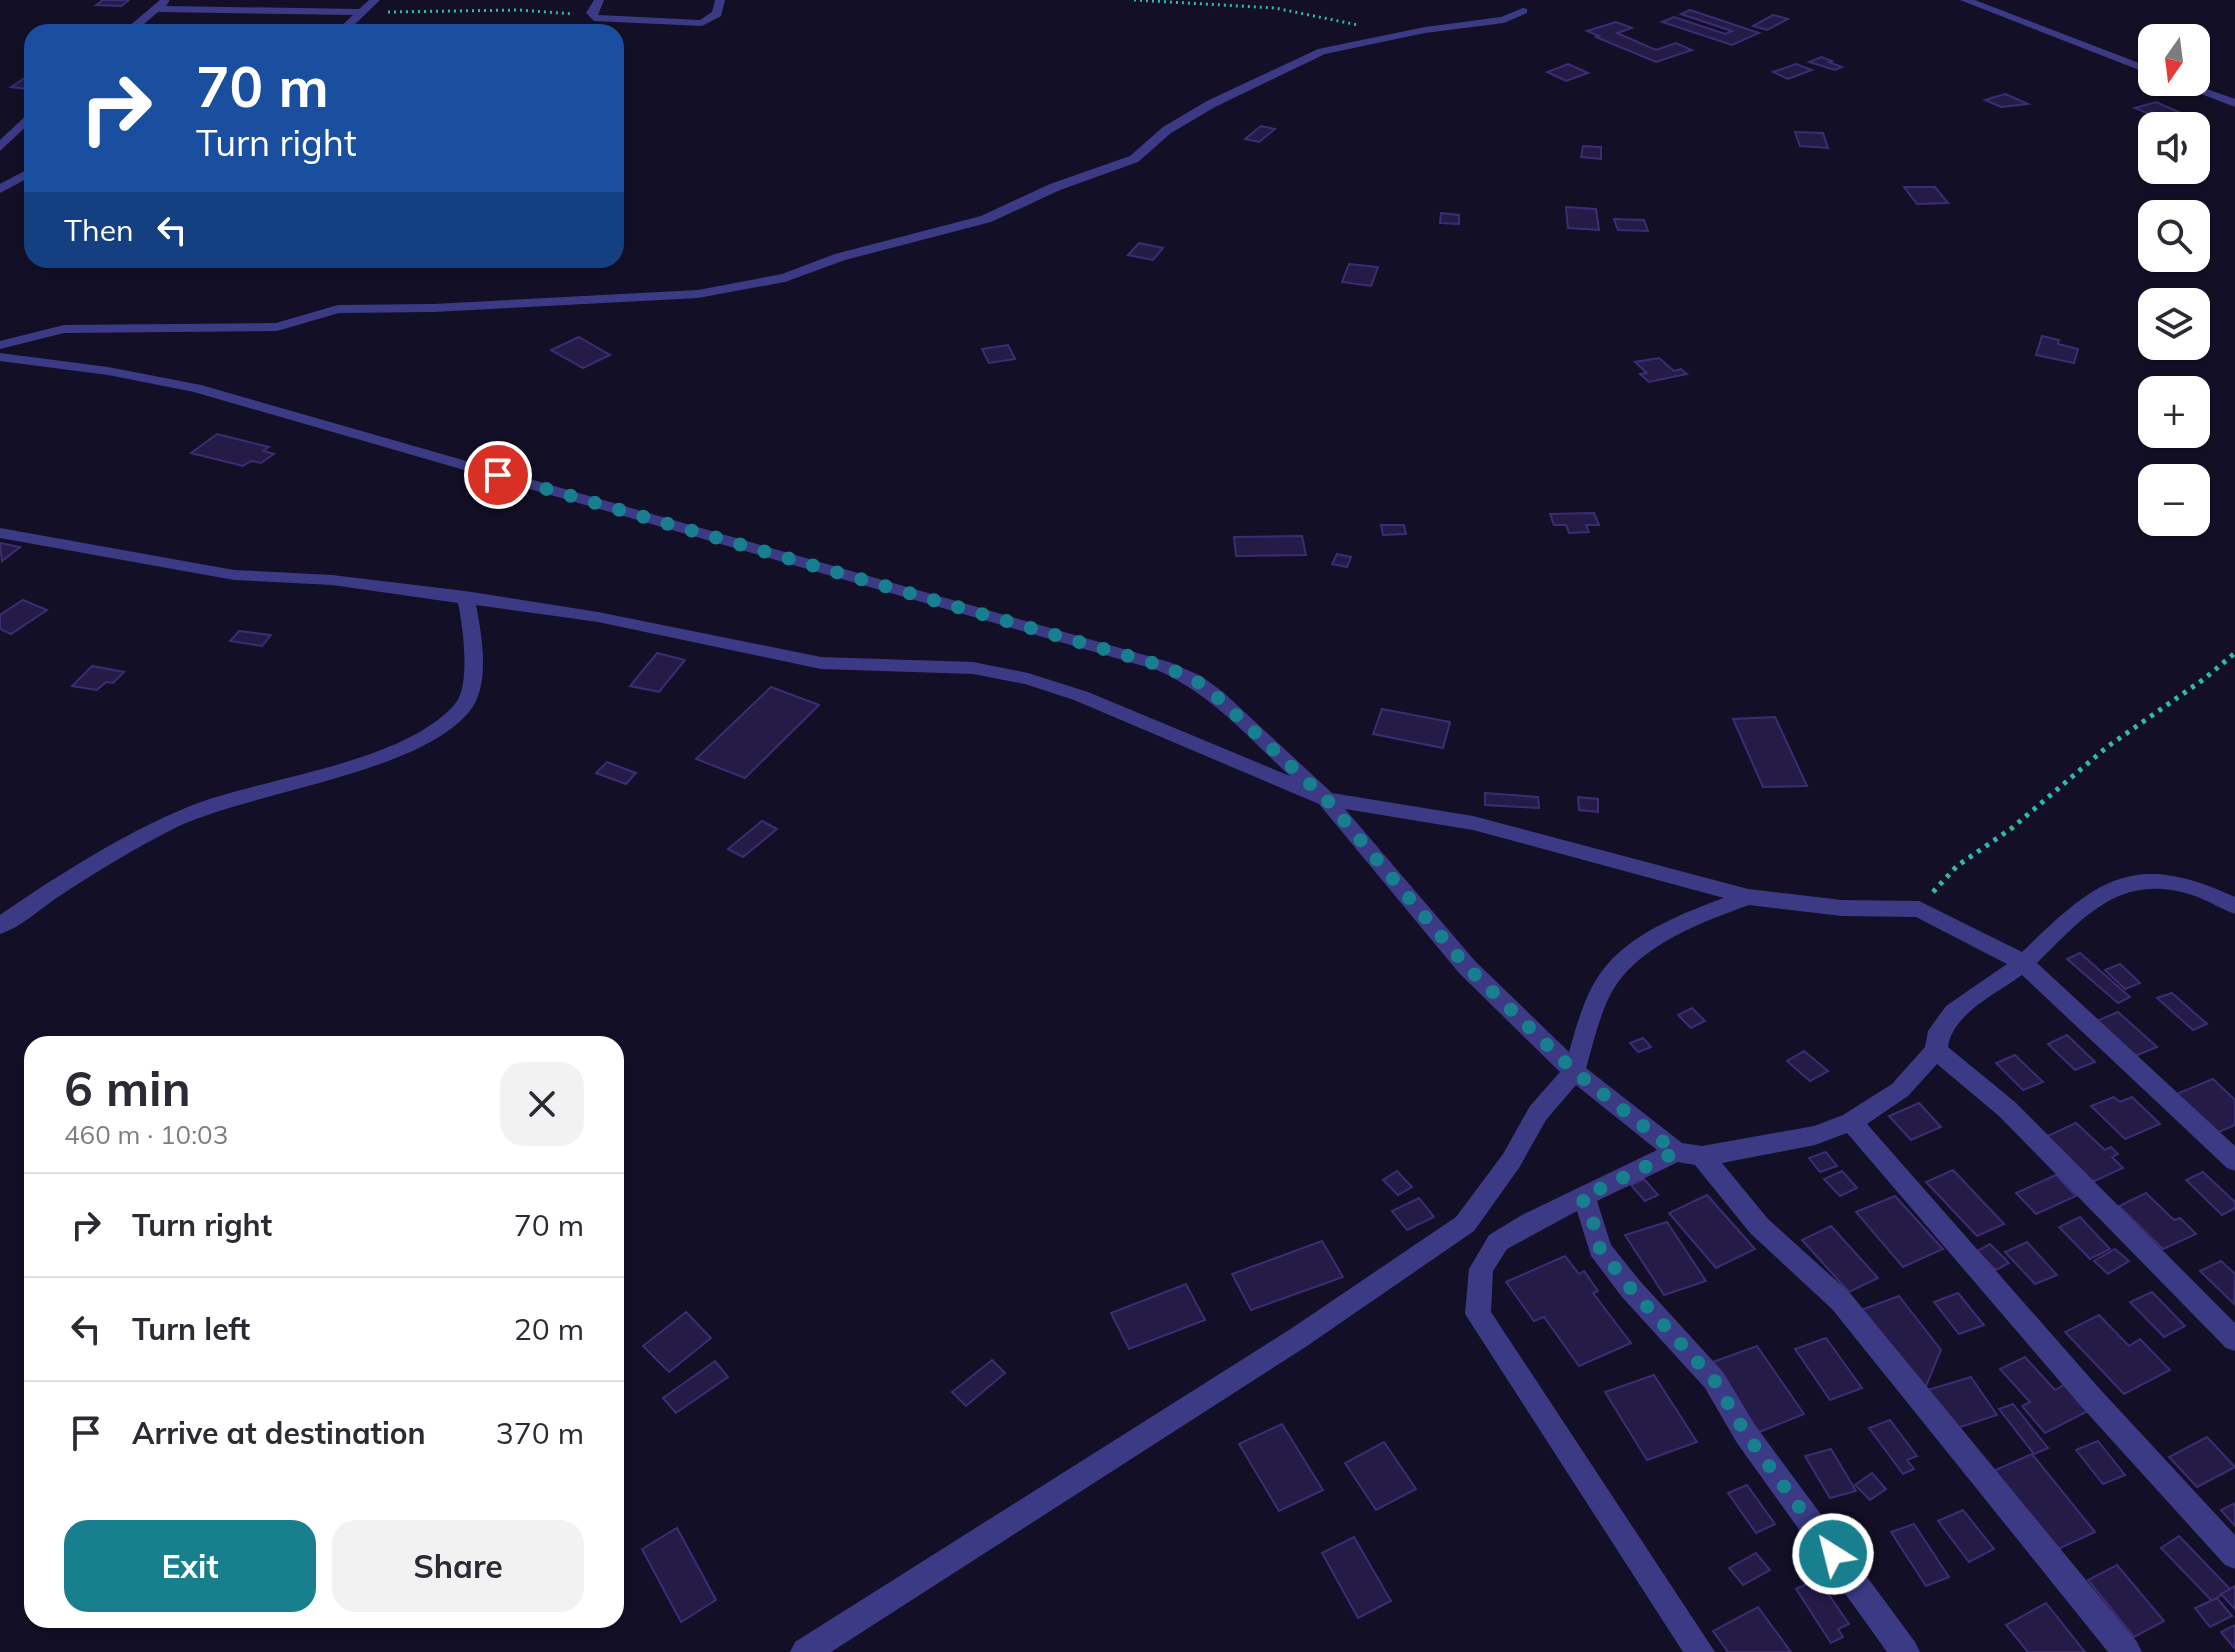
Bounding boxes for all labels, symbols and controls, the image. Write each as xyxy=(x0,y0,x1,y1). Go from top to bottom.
north arrow xyxy=(2138,24,2210,96)
map controls xyxy=(2138,24,2210,536)
text: 70 m xyxy=(196,51,329,121)
icon: right xyxy=(64,56,168,160)
button: sound xyxy=(2138,112,2210,184)
text: Turn right xyxy=(196,120,357,165)
button: search xyxy=(2138,200,2210,272)
icon: left xyxy=(150,208,194,252)
text: Then xyxy=(64,211,134,249)
button: layers xyxy=(2138,288,2210,360)
button: + xyxy=(2138,376,2210,448)
pin xyxy=(464,441,532,509)
icon: arrive xyxy=(476,453,520,497)
button: − xyxy=(2138,464,2210,536)
text: 6 min xyxy=(64,1058,191,1118)
button: close xyxy=(500,1062,584,1146)
text: 460 m · 10:03 xyxy=(64,1118,228,1151)
icon: right xyxy=(64,1203,108,1247)
text: Turn right xyxy=(132,1206,272,1244)
text: 70 m xyxy=(514,1206,584,1244)
icon: left xyxy=(64,1307,108,1351)
text: Turn left xyxy=(132,1310,250,1348)
text: 20 m xyxy=(514,1310,584,1348)
icon: arrive xyxy=(64,1411,108,1455)
text: Arrive at destination xyxy=(132,1414,426,1452)
text: 370 m xyxy=(496,1414,584,1452)
position arrow xyxy=(1791,1512,1875,1596)
button: Exit xyxy=(64,1520,316,1612)
button: Share xyxy=(332,1520,584,1612)

